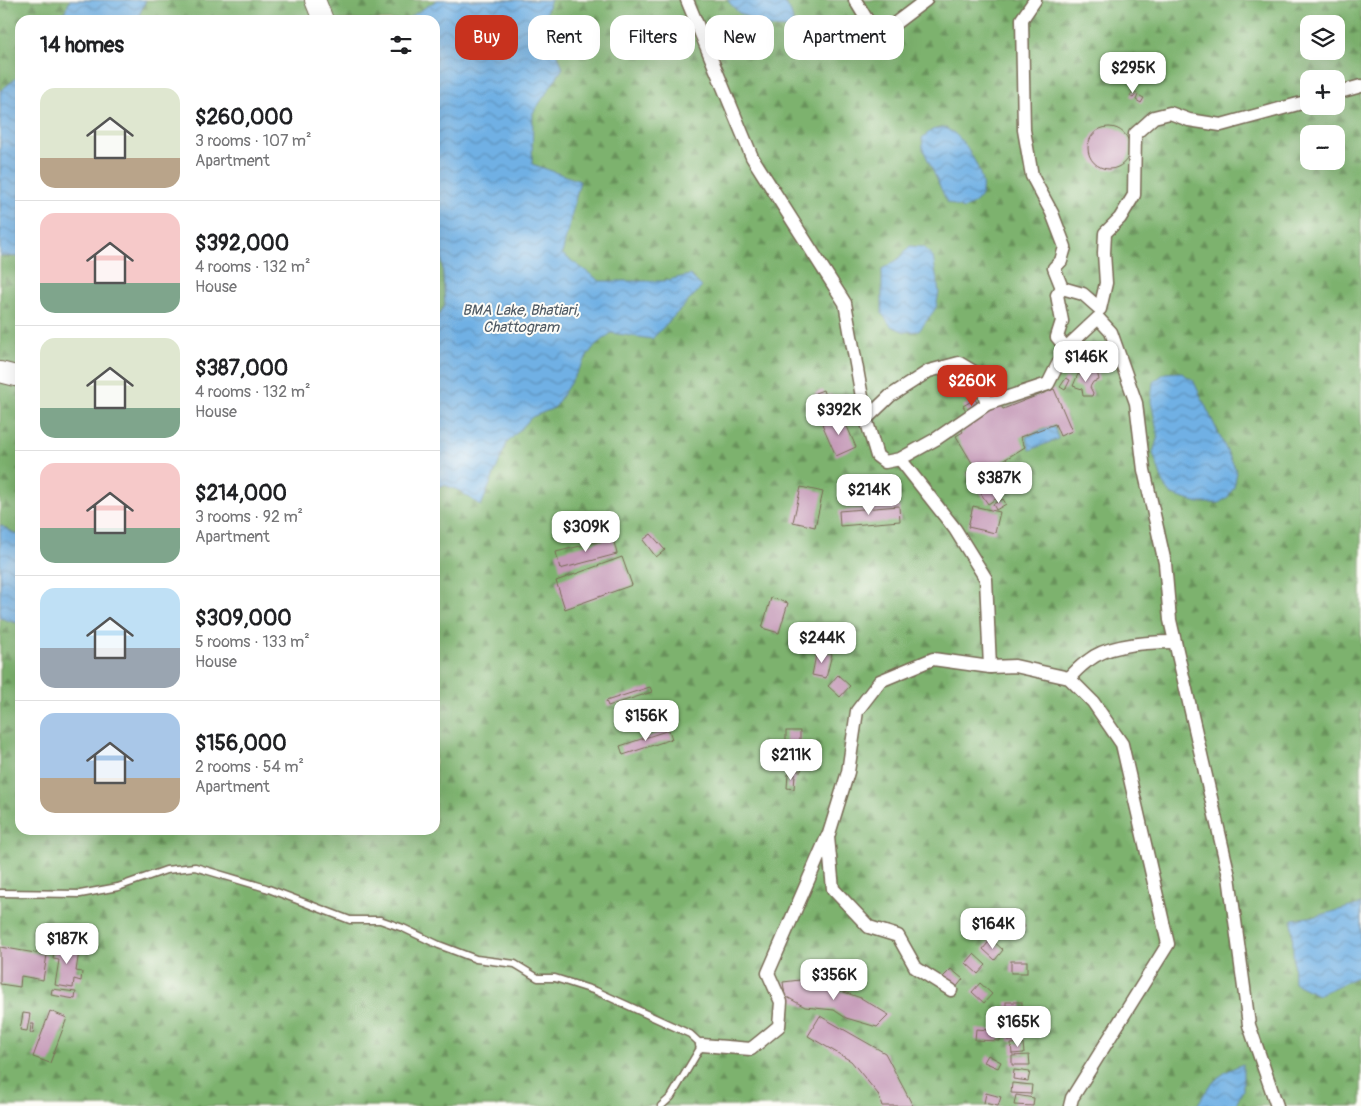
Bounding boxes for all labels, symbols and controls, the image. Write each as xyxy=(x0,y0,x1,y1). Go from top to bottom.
chip: Buy xyxy=(455,15,518,60)
chip: Rent xyxy=(528,15,600,60)
chip: Filters xyxy=(610,15,695,60)
chip: New xyxy=(705,15,774,60)
chip: Apartment xyxy=(784,15,904,60)
map controls xyxy=(1300,15,1345,170)
button: layers xyxy=(1300,15,1345,60)
icon: filters xyxy=(387,31,415,59)
text: 14 homes xyxy=(40,32,124,59)
pin: $295K xyxy=(1098,52,1168,94)
text: $295K xyxy=(1111,58,1155,78)
button: + xyxy=(1300,70,1345,115)
text: $260,000 xyxy=(195,104,293,131)
icon: home xyxy=(80,108,140,168)
button: − xyxy=(1300,125,1345,170)
text: 3 rooms · 107 m² xyxy=(195,131,312,151)
text: Apartment xyxy=(195,151,270,171)
text: $392,000 xyxy=(195,230,289,257)
icon: home xyxy=(80,233,140,293)
text: 4 rooms · 132 m² xyxy=(195,257,310,277)
text: House xyxy=(195,277,237,297)
water label: BMA Lake, Bhatiari, Chattogram xyxy=(462,301,580,337)
pin: $146K xyxy=(1051,340,1121,383)
text: $146K xyxy=(1064,347,1108,367)
text: $387,000 xyxy=(195,355,288,382)
icon: home xyxy=(80,358,140,418)
pin: $260K xyxy=(937,364,1007,407)
text: $260K xyxy=(948,371,996,391)
text: 4 rooms · 132 m² xyxy=(195,382,310,402)
pin: $392K xyxy=(804,394,874,436)
text: $392K xyxy=(817,400,861,420)
text: House xyxy=(195,402,237,422)
pin: $387K xyxy=(964,462,1034,504)
text: $387K xyxy=(977,468,1021,488)
pin: $214K xyxy=(834,474,904,516)
text: $214,000 xyxy=(195,480,287,507)
text: $214K xyxy=(848,480,890,500)
icon: home xyxy=(80,483,140,543)
text: 3 rooms · 92 m² xyxy=(195,507,303,527)
pin: $309K xyxy=(551,510,621,553)
text: $309K xyxy=(563,517,609,537)
text: Apartment xyxy=(195,527,270,547)
text: $309,000 xyxy=(195,605,292,632)
icon: home xyxy=(80,608,140,668)
pin: $244K xyxy=(787,622,857,664)
text: $244K xyxy=(799,628,845,648)
text: 5 rooms · 133 m² xyxy=(195,632,310,652)
text: House xyxy=(195,652,237,672)
pin: $156K xyxy=(611,700,681,742)
text: $156K xyxy=(625,706,667,726)
text: $156,000 xyxy=(195,730,287,757)
icon: home xyxy=(80,733,140,793)
pin: $211K xyxy=(756,738,826,781)
text: $211K xyxy=(771,745,811,765)
text: 2 rooms · 54 m² xyxy=(195,757,304,777)
text: Apartment xyxy=(195,777,270,797)
pin: $164K xyxy=(958,908,1028,950)
text: $164K xyxy=(971,914,1015,934)
pin: $187K xyxy=(32,922,102,965)
text: $187K xyxy=(46,929,88,949)
pin: $356K xyxy=(799,958,869,1001)
text: $356K xyxy=(811,965,857,985)
pin: $165K xyxy=(983,1006,1053,1048)
text: $165K xyxy=(997,1012,1039,1032)

